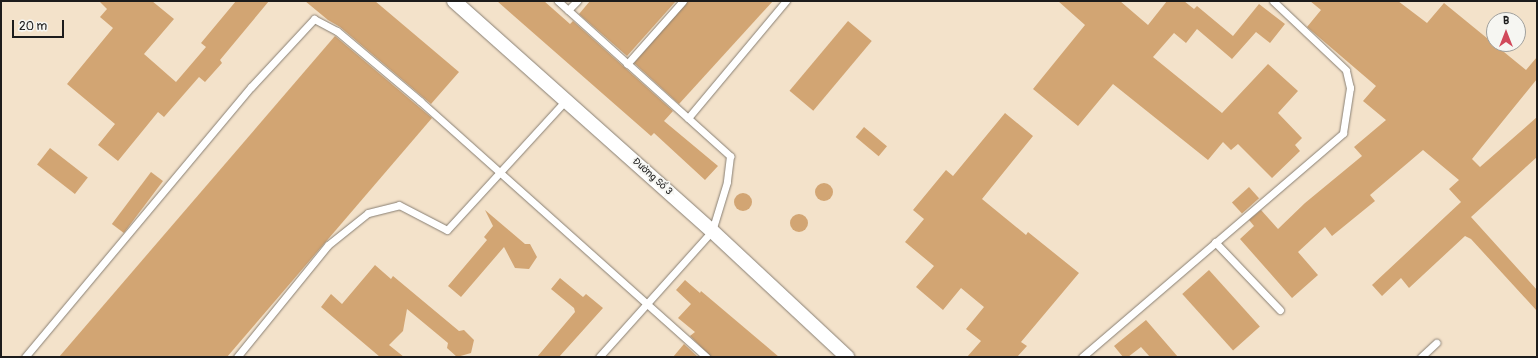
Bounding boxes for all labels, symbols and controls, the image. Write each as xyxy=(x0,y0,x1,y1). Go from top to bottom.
scale bar xyxy=(14,12,66,38)
north arrow xyxy=(1486,12,1526,52)
text: B xyxy=(1503,14,1509,27)
text: 20 m xyxy=(19,19,47,34)
street label: Đường Số 3 xyxy=(630,156,674,198)

